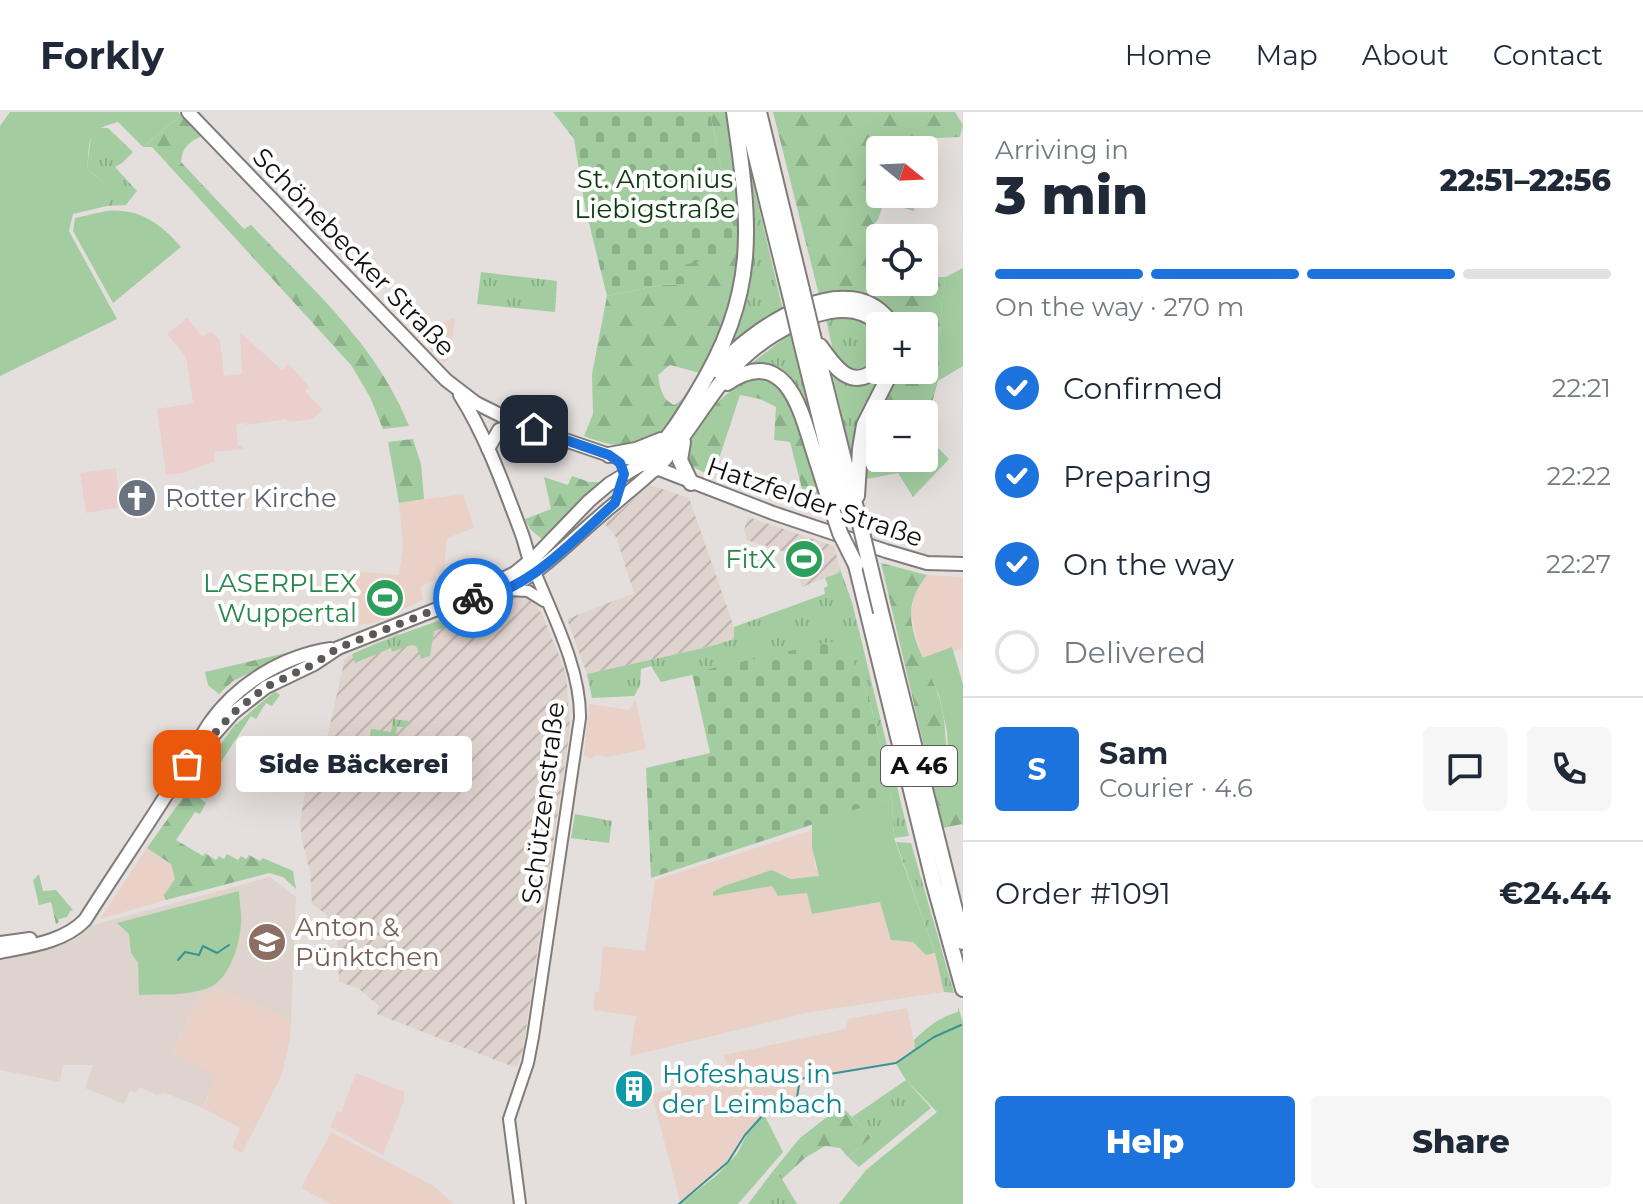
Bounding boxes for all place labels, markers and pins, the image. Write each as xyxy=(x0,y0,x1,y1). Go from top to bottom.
pin xyxy=(500,395,568,463)
church icon: Rotter Kirche xyxy=(116,477,158,519)
place label: Rotter Kirche xyxy=(165,482,337,514)
sports icon: FitX xyxy=(783,538,825,580)
place label: FitX xyxy=(725,543,776,575)
place label: LASERPLEX Wuppertal xyxy=(203,567,357,629)
sports icon: LASERPLEX Wuppertal xyxy=(364,577,406,619)
pin xyxy=(153,730,221,798)
callout: Side Bäckerei xyxy=(235,736,471,792)
place label: Anton & Pünktchen xyxy=(295,911,440,973)
school or university icon: Anton & Pünktchen xyxy=(246,921,288,963)
place label: Hofeshaus in der Leimbach xyxy=(662,1058,843,1120)
building icon: Hofeshaus in der Leimbach xyxy=(613,1068,655,1110)

